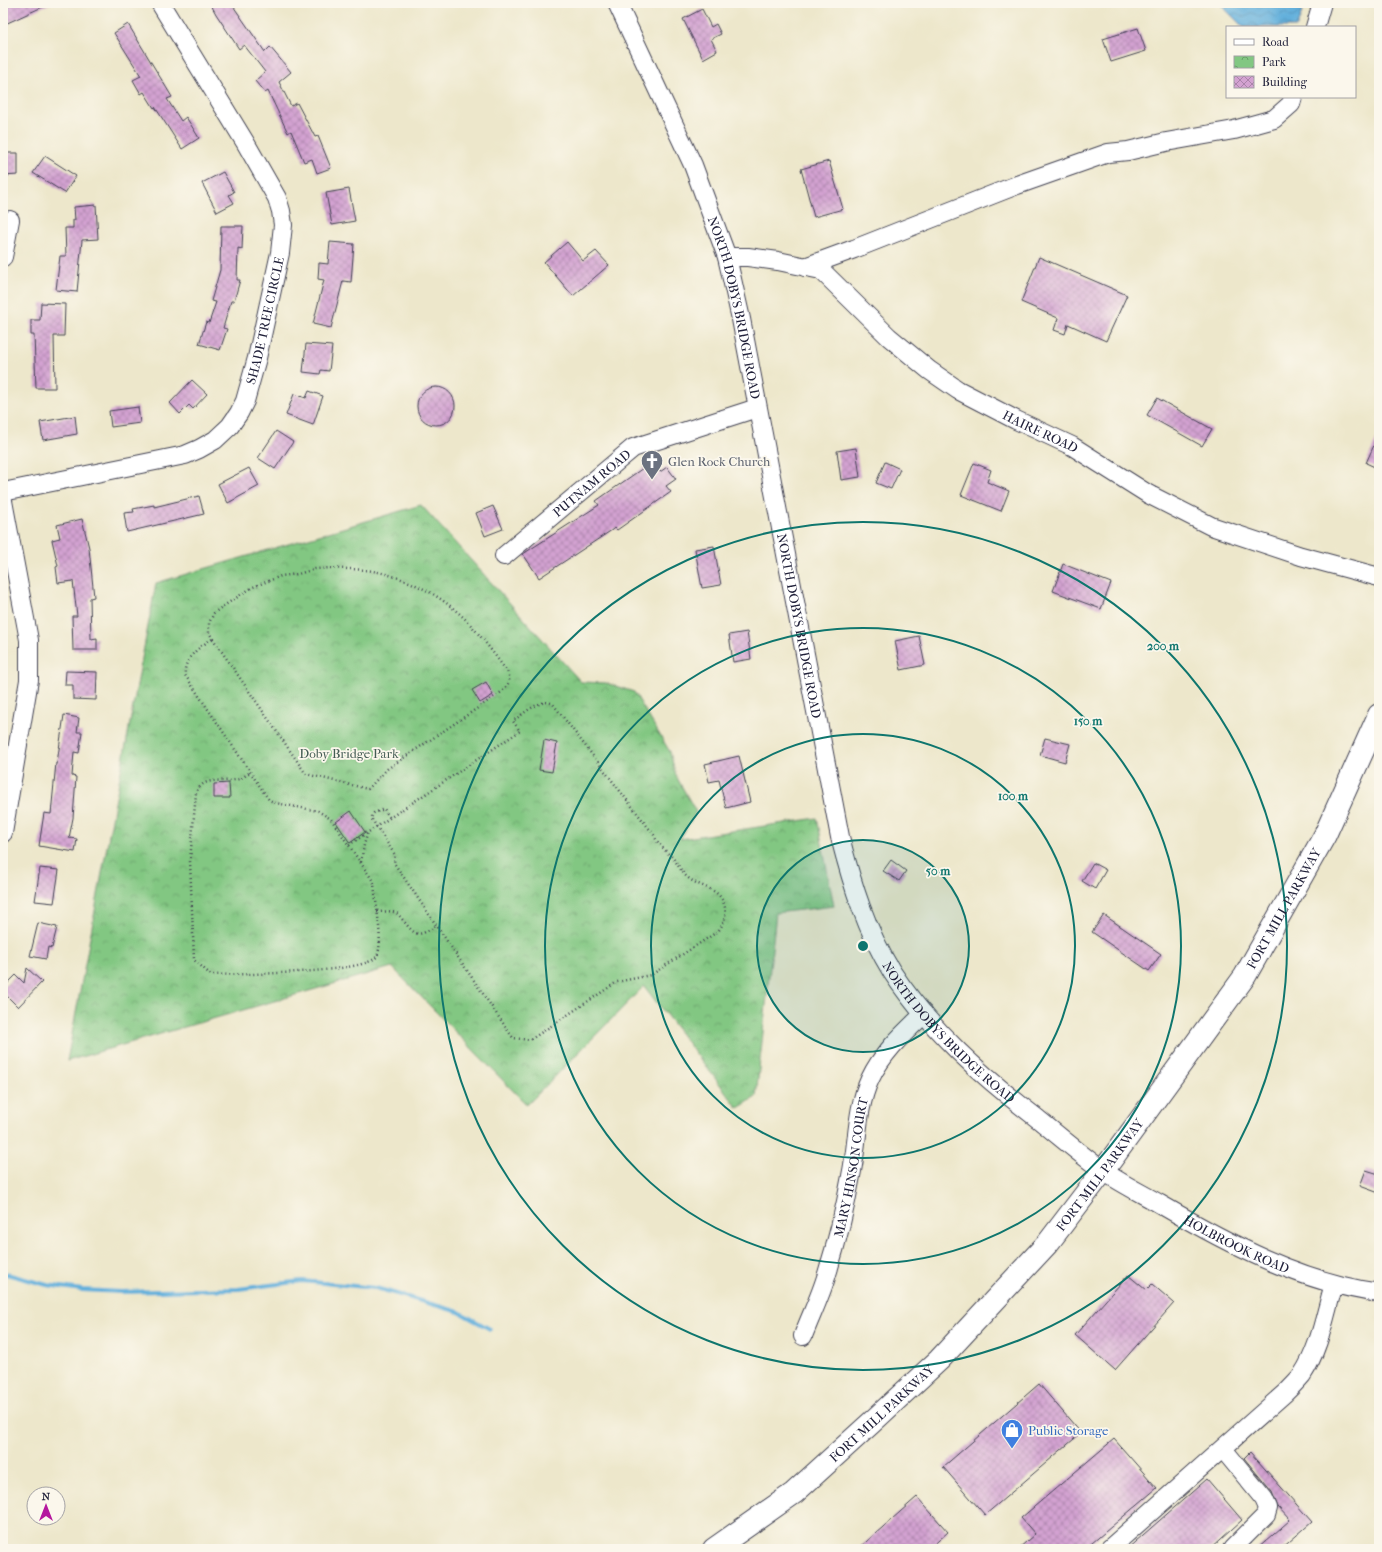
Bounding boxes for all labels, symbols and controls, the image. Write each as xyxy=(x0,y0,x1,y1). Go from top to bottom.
legend xyxy=(1226,26,1356,98)
text: Road xyxy=(1262,35,1289,49)
text: Park xyxy=(1262,55,1287,69)
text: Building xyxy=(1262,75,1307,89)
street label: NORTH DOBYS BRIDGE ROAD xyxy=(705,214,763,400)
street label: SHADE TREE CIRCLE xyxy=(243,255,287,386)
street label: HAIRE ROAD xyxy=(1000,407,1081,456)
street label: PUTNAM ROAD xyxy=(550,446,634,520)
church icon: Glen Rock Church xyxy=(639,448,665,481)
place label: Glen Rock Church xyxy=(668,454,771,469)
street label: NORTH DOBYS BRIDGE ROAD xyxy=(774,532,824,720)
text: 200 m xyxy=(1147,639,1180,653)
text: 150 m xyxy=(1074,714,1103,728)
park label: Doby Bridge Park xyxy=(299,746,399,761)
text: 100 m xyxy=(998,789,1029,803)
street label: FORT MILL PARKWAY xyxy=(1244,844,1325,972)
text: 50 m xyxy=(926,864,951,878)
centre of rings xyxy=(856,939,870,953)
street label: NORTH DOBYS BRIDGE ROAD xyxy=(879,959,1018,1106)
street label: MARY HINSON COURT xyxy=(831,1095,871,1239)
street label: FORT MILL PARKWAY xyxy=(1053,1115,1147,1234)
street label: HOLBROOK ROAD xyxy=(1181,1212,1292,1276)
street label: FORT MILL PARKWAY xyxy=(826,1361,938,1465)
shop icon: Public Storage xyxy=(999,1417,1025,1450)
place label: Public Storage xyxy=(1028,1423,1109,1438)
north arrow xyxy=(26,1486,66,1526)
text: N xyxy=(42,1490,51,1503)

